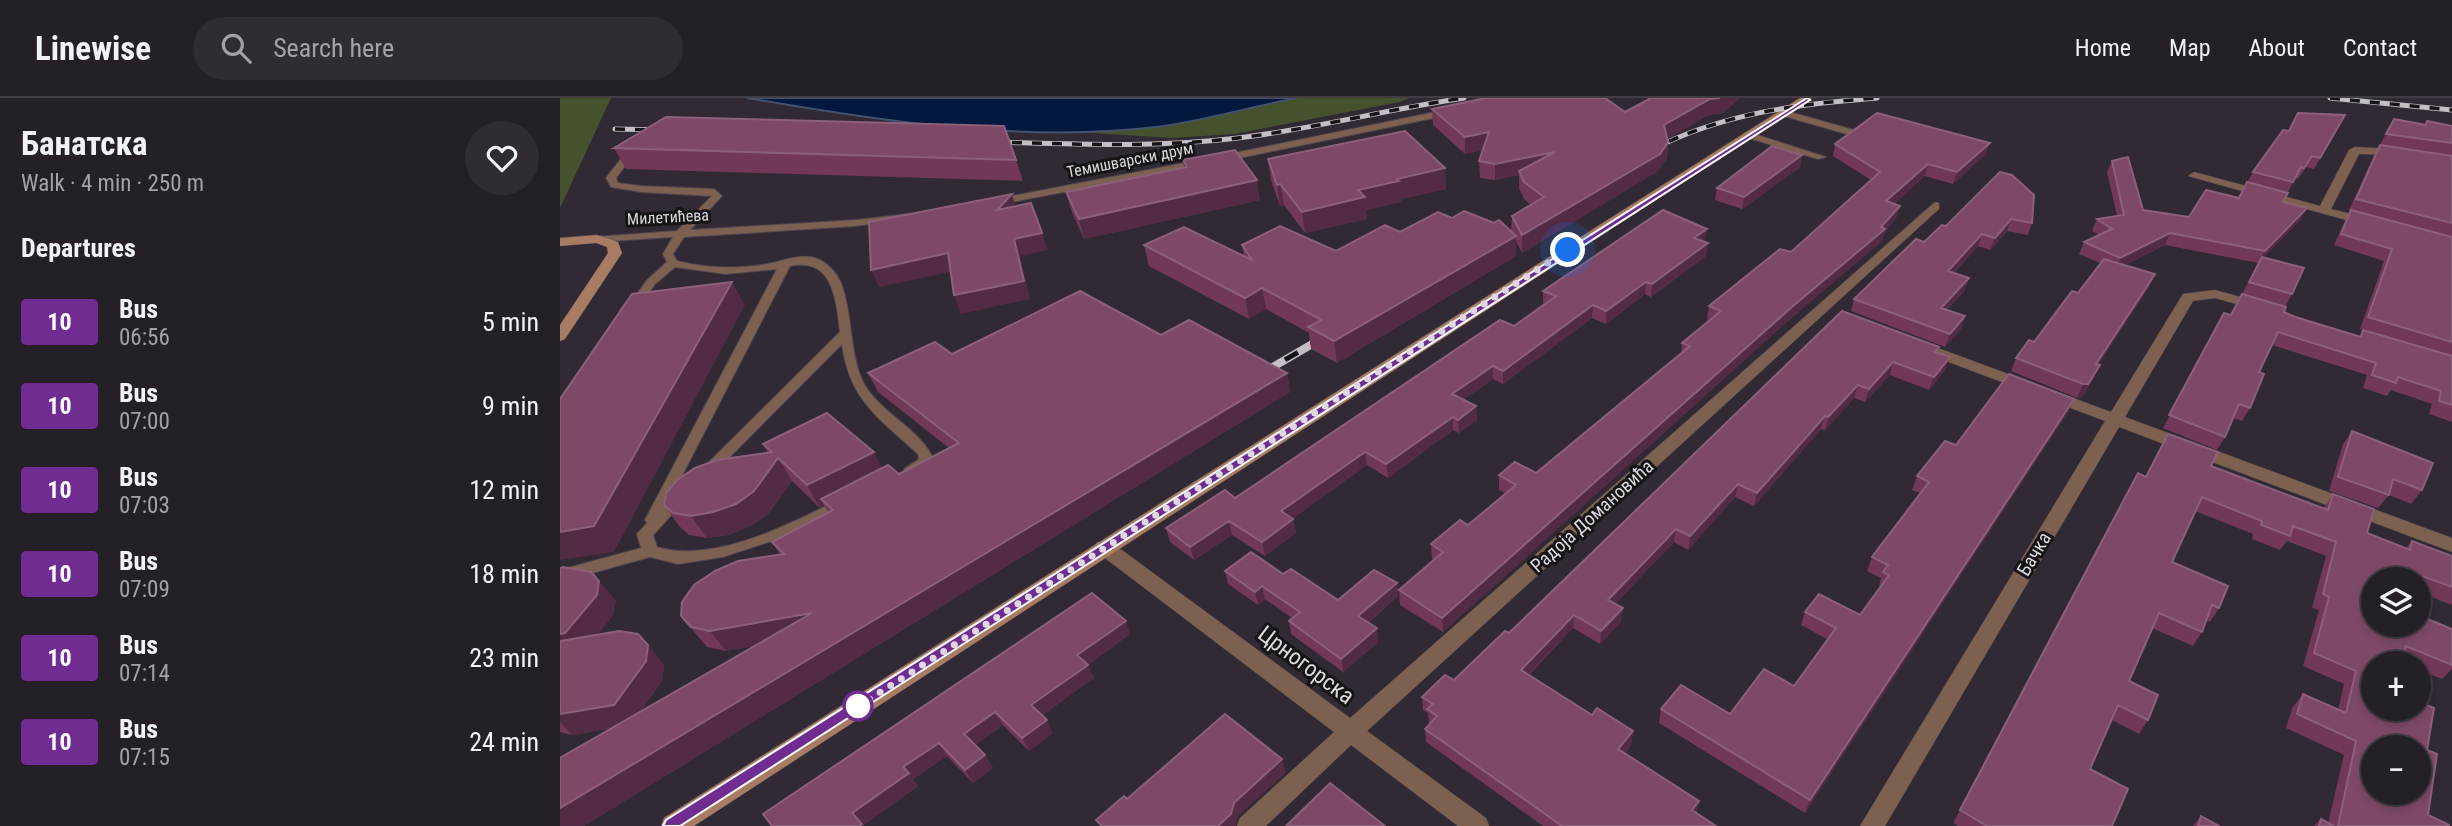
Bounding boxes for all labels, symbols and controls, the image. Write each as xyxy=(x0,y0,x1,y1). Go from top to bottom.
search box xyxy=(193,17,683,80)
text: Linewise xyxy=(35,29,151,68)
icon: search xyxy=(217,29,255,67)
text: Search here xyxy=(273,33,394,63)
text: Home xyxy=(2075,34,2131,62)
text: Map xyxy=(2169,34,2211,62)
text: About xyxy=(2249,34,2305,62)
text: Contact xyxy=(2343,34,2417,62)
button: heart xyxy=(465,121,539,195)
text: Банатска xyxy=(21,124,148,163)
street label: Темишварски друм xyxy=(1065,138,1195,182)
text: Walk · 4 min · 250 m xyxy=(21,170,204,197)
street label: Милетићева xyxy=(627,205,709,229)
your location xyxy=(1550,232,1585,267)
text: Departures xyxy=(21,233,136,263)
text: Bus xyxy=(119,294,158,324)
text: 5 min xyxy=(482,307,539,337)
text: 10 xyxy=(47,308,72,336)
text: 06:56 xyxy=(119,324,170,351)
text: Bus xyxy=(119,378,158,408)
text: 9 min xyxy=(482,391,539,421)
text: 10 xyxy=(47,392,72,420)
text: 07:00 xyxy=(119,408,170,435)
street label: Радоја Домановића xyxy=(1526,455,1658,577)
text: Bus xyxy=(119,462,158,492)
text: 12 min xyxy=(469,475,539,505)
text: 10 xyxy=(47,476,72,504)
text: 07:03 xyxy=(119,492,170,519)
street label: Бачка xyxy=(2012,528,2056,580)
text: Bus xyxy=(119,546,158,576)
text: 18 min xyxy=(469,559,539,589)
text: 10 xyxy=(47,560,72,588)
map controls xyxy=(2361,567,2431,805)
button: layers xyxy=(2361,567,2431,637)
text: 07:09 xyxy=(119,576,170,603)
street label: Црногорска xyxy=(1253,620,1359,710)
text: Bus xyxy=(119,630,158,660)
text: 23 min xyxy=(469,643,539,673)
text: 10 xyxy=(47,644,72,672)
button: + xyxy=(2361,651,2431,721)
text: 07:14 xyxy=(119,660,170,687)
unlabelled marker xyxy=(843,691,873,721)
text: Bus xyxy=(119,714,158,744)
text: 24 min xyxy=(469,727,539,757)
text: 10 xyxy=(47,728,72,756)
button: − xyxy=(2361,735,2431,805)
text: 07:15 xyxy=(119,744,170,771)

